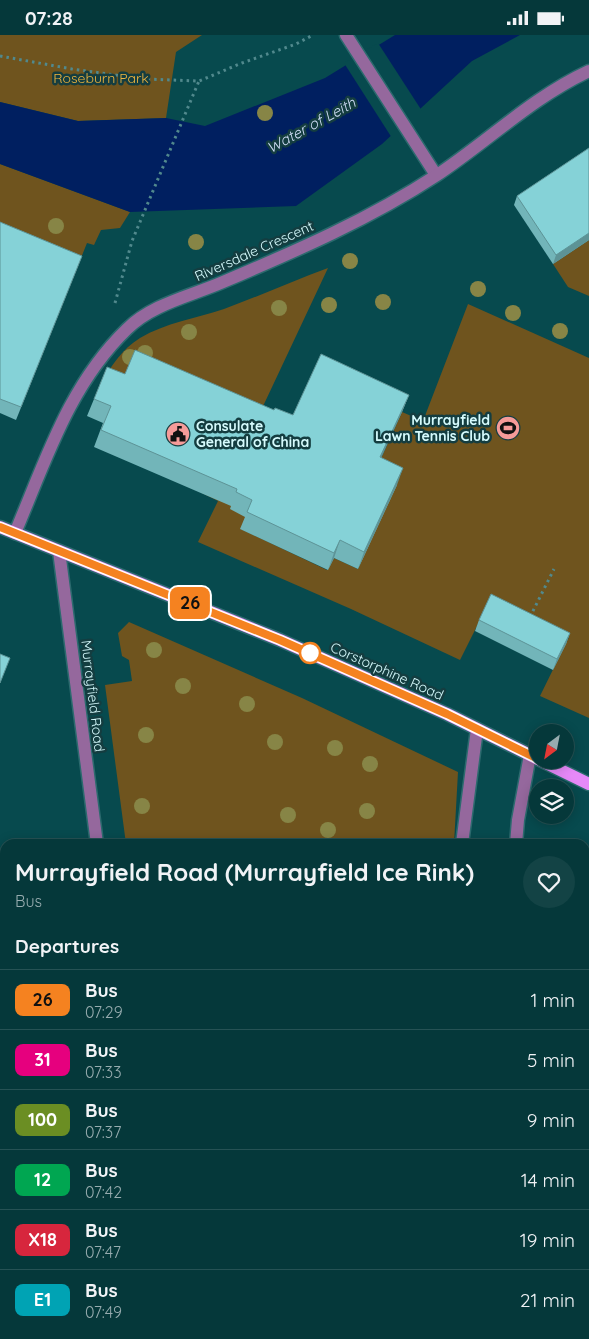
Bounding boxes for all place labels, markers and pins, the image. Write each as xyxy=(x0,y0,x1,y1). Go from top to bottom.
place label: Murrayfield Lawn Tennis Club xyxy=(375,411,490,445)
sports icon: Murrayfield Lawn Tennis Club xyxy=(495,415,521,441)
place label: Consulate General of China xyxy=(196,417,309,451)
public building icon: Consulate General of China xyxy=(165,421,191,447)
unlabelled marker xyxy=(299,642,321,664)

